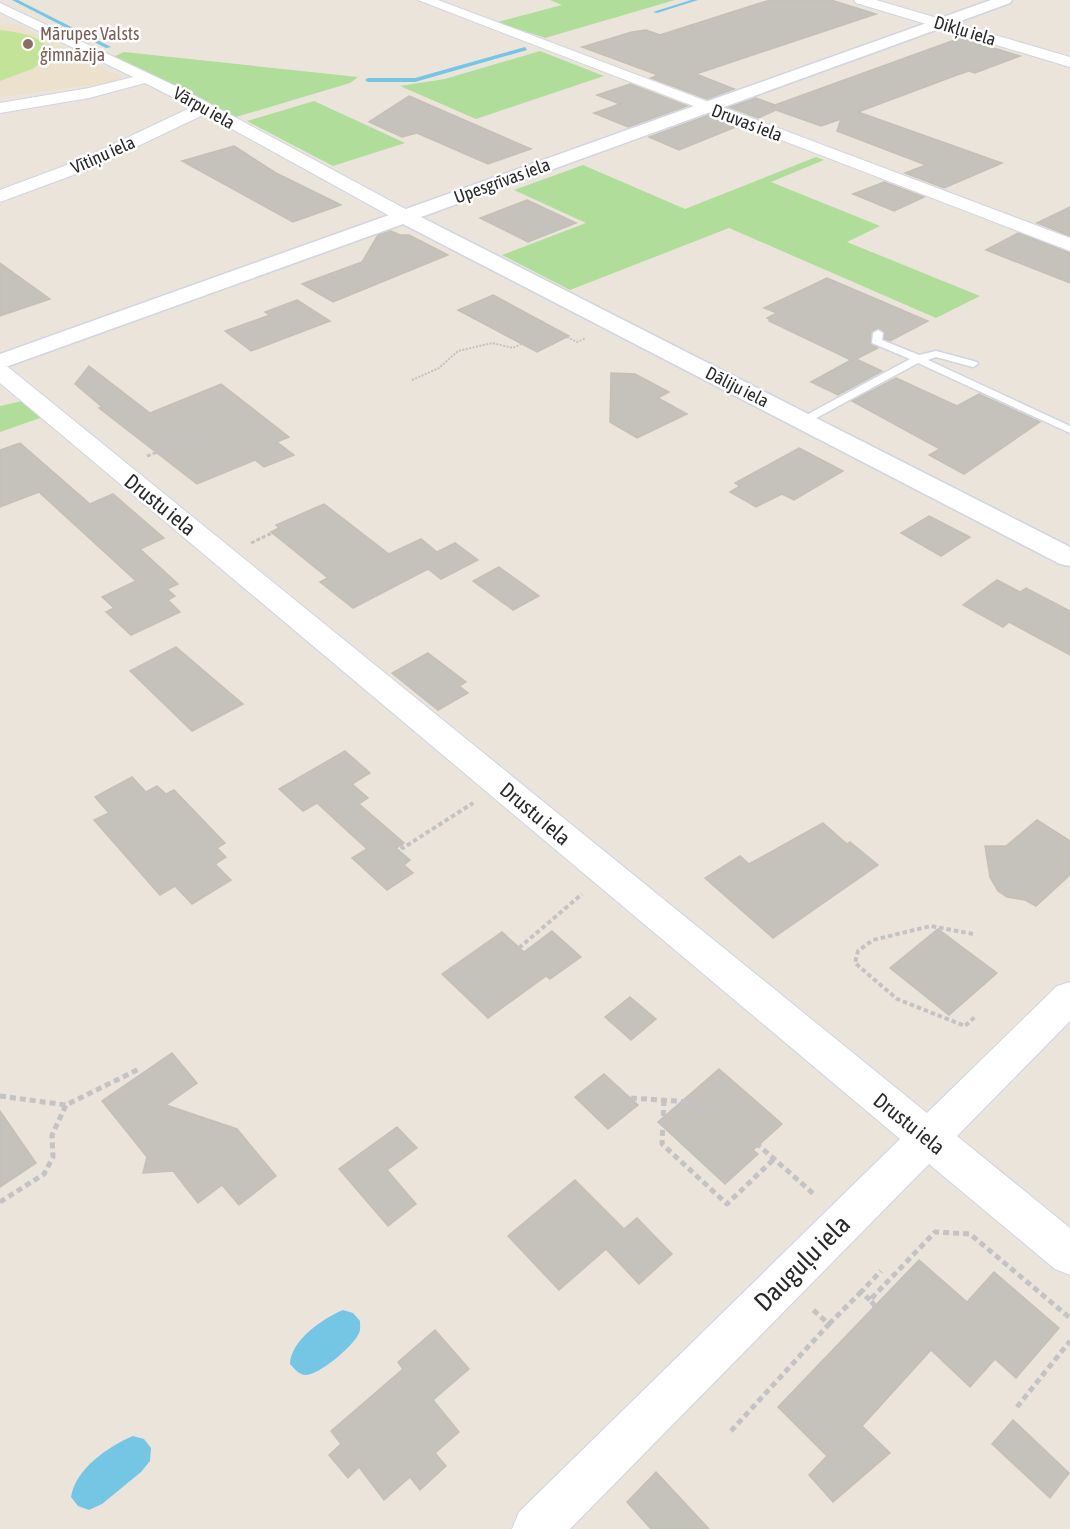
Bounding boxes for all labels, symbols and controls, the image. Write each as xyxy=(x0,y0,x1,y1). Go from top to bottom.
street label: Dikļu iela xyxy=(932,11,999,50)
place label: Mārupes Valsts ģimnāzija xyxy=(40,23,139,65)
marker: Mārupes Valsts ģimnāzija xyxy=(21,37,35,51)
street label: Vārpu iela xyxy=(170,82,239,133)
street label: Druvas iela xyxy=(709,99,785,146)
street label: Vītiņu iela xyxy=(68,131,138,178)
street label: Upesgrīvas iela xyxy=(451,153,553,208)
street label: Dāliju iela xyxy=(702,362,772,411)
street label: Drustu iela xyxy=(120,468,201,540)
street label: Drustu iela xyxy=(496,777,576,850)
street label: Drustu iela xyxy=(869,1087,950,1159)
street label: Dauguļu iela xyxy=(748,1209,856,1317)

